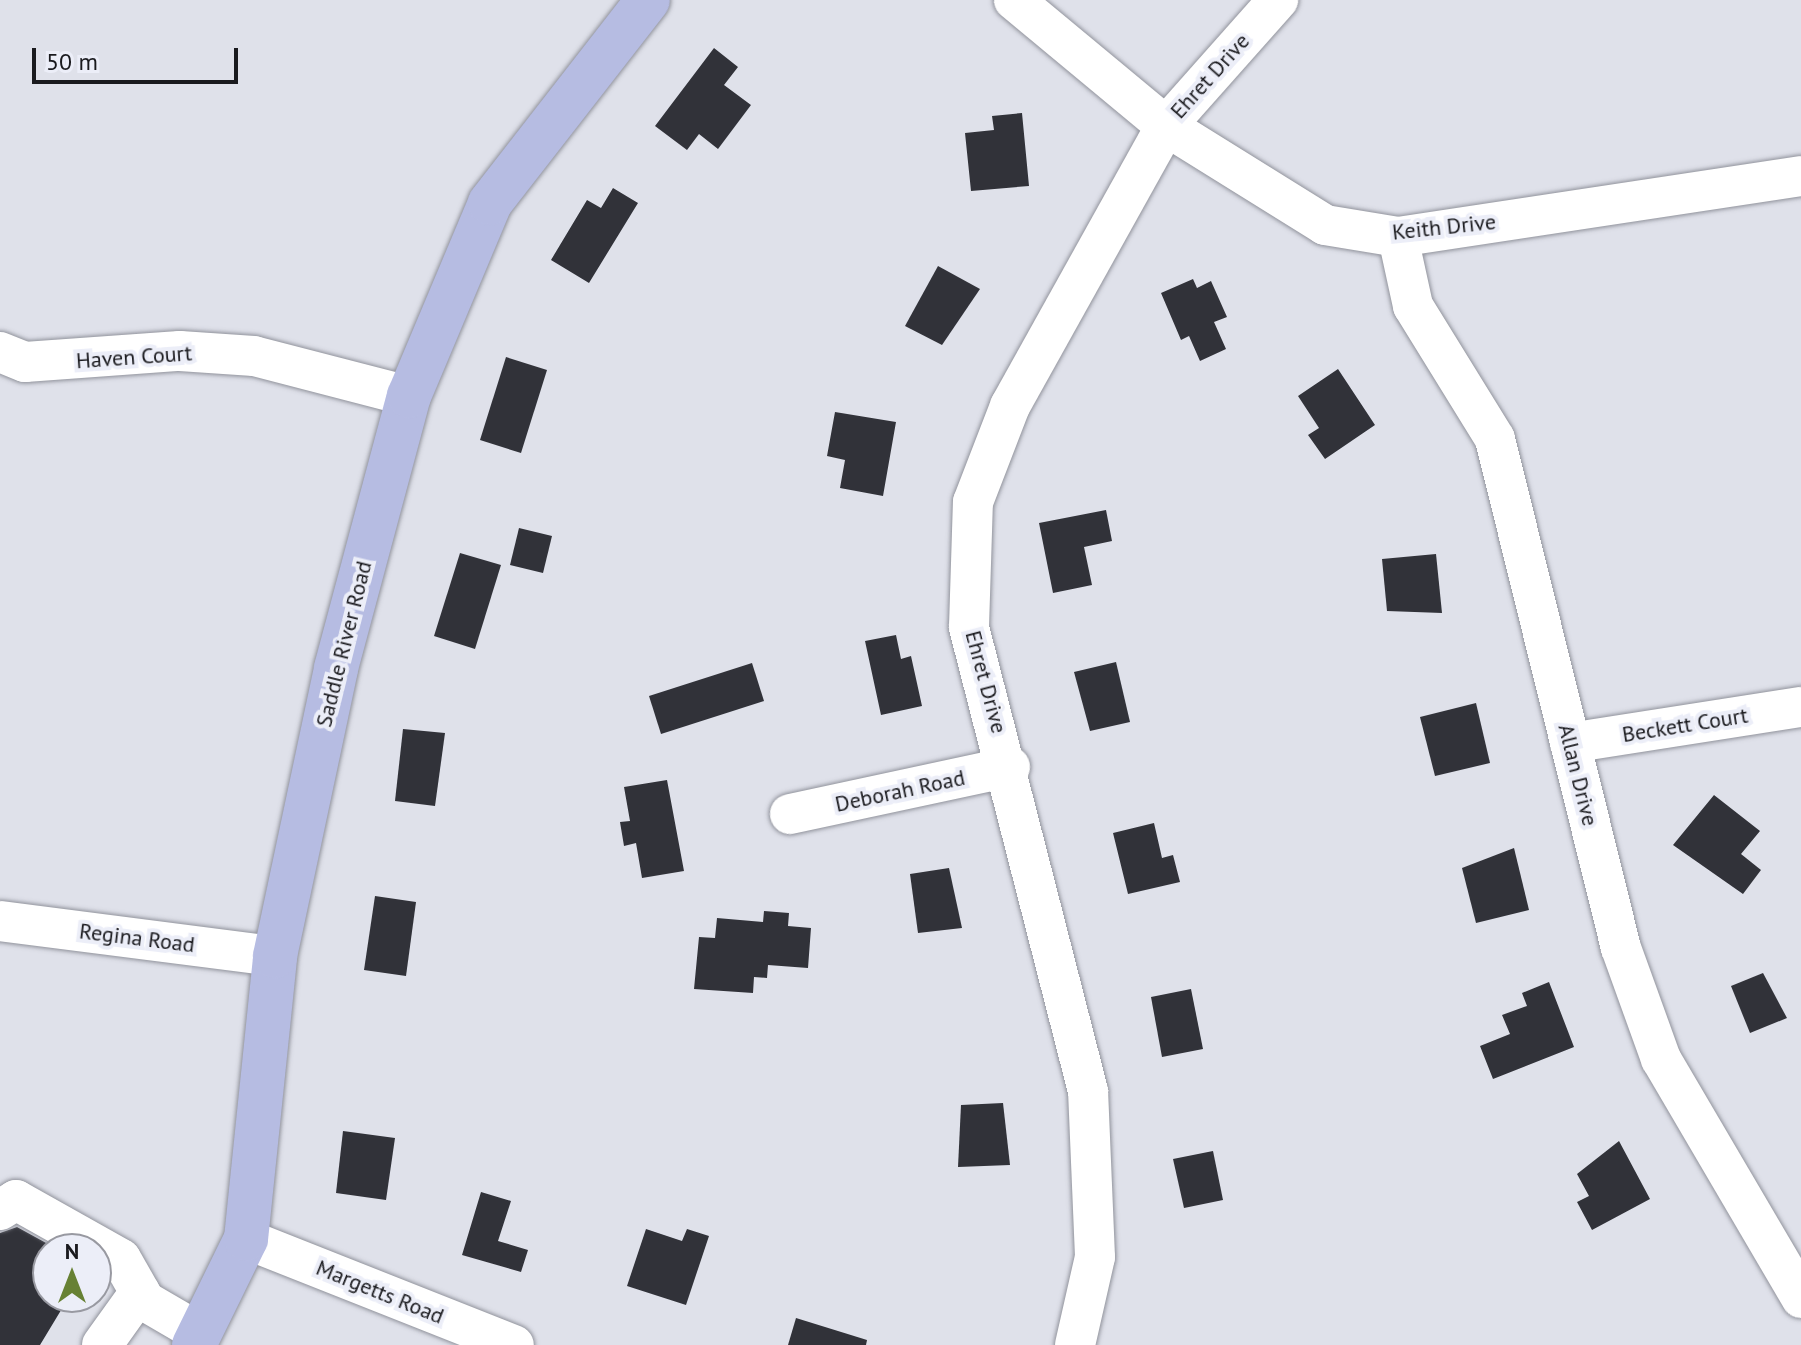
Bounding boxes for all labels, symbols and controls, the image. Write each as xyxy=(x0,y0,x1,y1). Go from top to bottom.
street label: Ehret Drive xyxy=(1165,28,1255,124)
scale bar xyxy=(36,32,242,82)
text: 50 m xyxy=(46,46,98,77)
street label: Keith Drive xyxy=(1391,208,1497,246)
street label: Haven Court xyxy=(75,340,193,374)
street label: Saddle River Road xyxy=(311,558,377,730)
street label: Ehret Drive xyxy=(960,628,1012,736)
street label: Beckett Court xyxy=(1620,702,1750,748)
street label: Allan Drive xyxy=(1553,721,1603,829)
street label: Deborah Road xyxy=(833,764,967,818)
street label: Regina Road xyxy=(78,918,196,958)
north arrow xyxy=(32,1233,112,1313)
text: N xyxy=(65,1237,79,1265)
street label: Margetts Road xyxy=(312,1254,448,1330)

